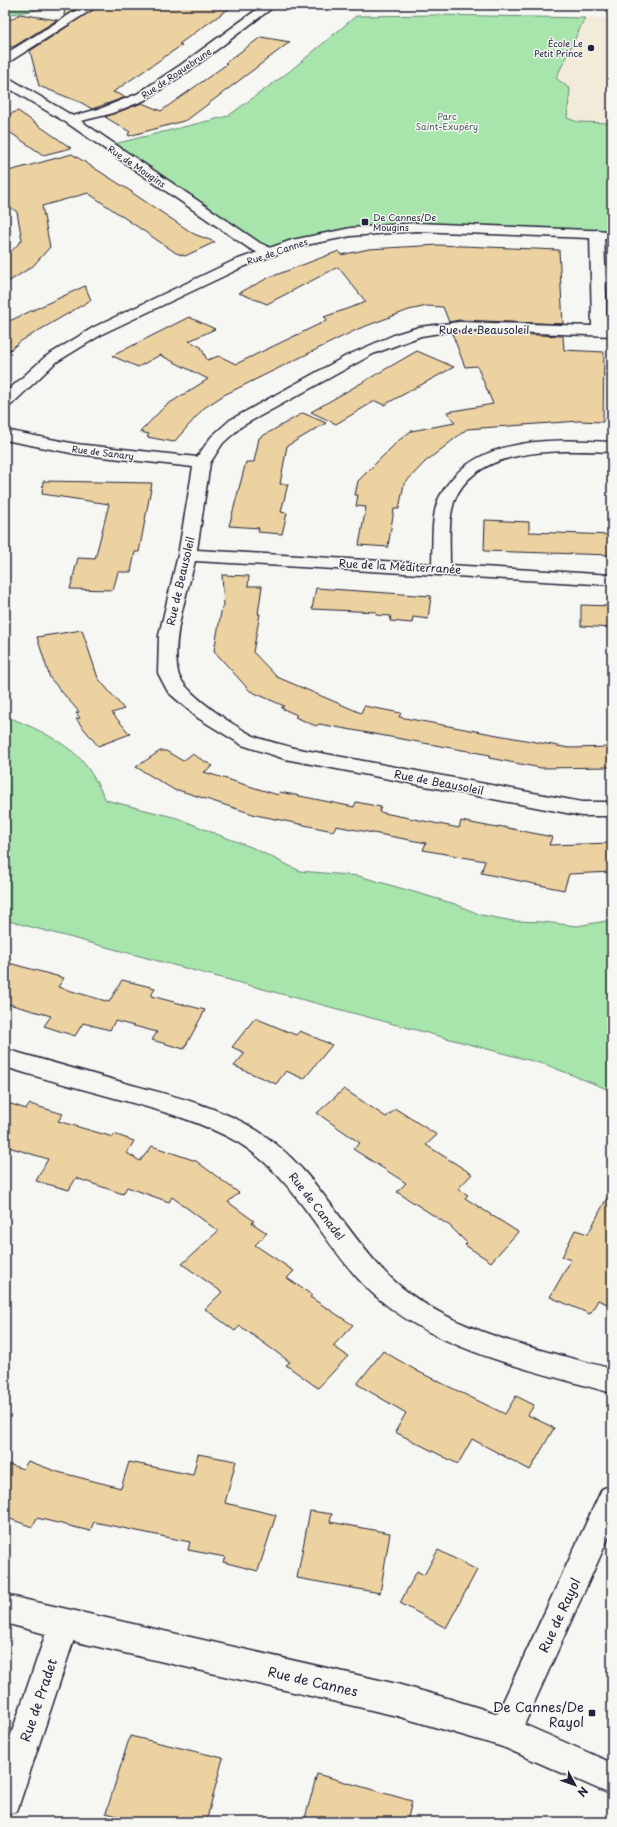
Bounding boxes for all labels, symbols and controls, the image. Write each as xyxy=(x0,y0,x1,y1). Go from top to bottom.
place label: École Le Petit Prince xyxy=(534,36,583,60)
marker: École Le Petit Prince xyxy=(586,43,596,53)
street label: Rue de Roquebrune xyxy=(138,44,214,102)
park label: Parc Saint-Exupéry xyxy=(416,109,478,133)
street label: Rue de Mougins xyxy=(105,141,169,191)
place label: De Cannes/De Mougins xyxy=(373,210,436,234)
marker: De Cannes/De Mougins xyxy=(360,217,370,227)
street label: Rue de Cannes xyxy=(245,234,309,268)
street label: Rue de Beausoleil xyxy=(439,321,529,338)
street label: Rue de Sanary xyxy=(71,441,135,463)
street label: Rue de Beausoleil xyxy=(162,535,198,627)
street label: Rue de la Méditerranée xyxy=(338,554,462,578)
street label: Rue de Beausoleil xyxy=(393,765,485,799)
street label: Rue de Canadel xyxy=(285,1168,349,1244)
street label: Rue de Rayol xyxy=(533,1575,585,1655)
street label: Rue de Pradet xyxy=(15,1656,61,1744)
street label: Rue de Cannes xyxy=(266,1661,360,1701)
place label: De Cannes/De Rayol xyxy=(493,1697,584,1731)
marker: De Cannes/De Rayol xyxy=(587,1708,597,1718)
north arrow xyxy=(555,1765,595,1805)
text: N xyxy=(573,1783,592,1801)

